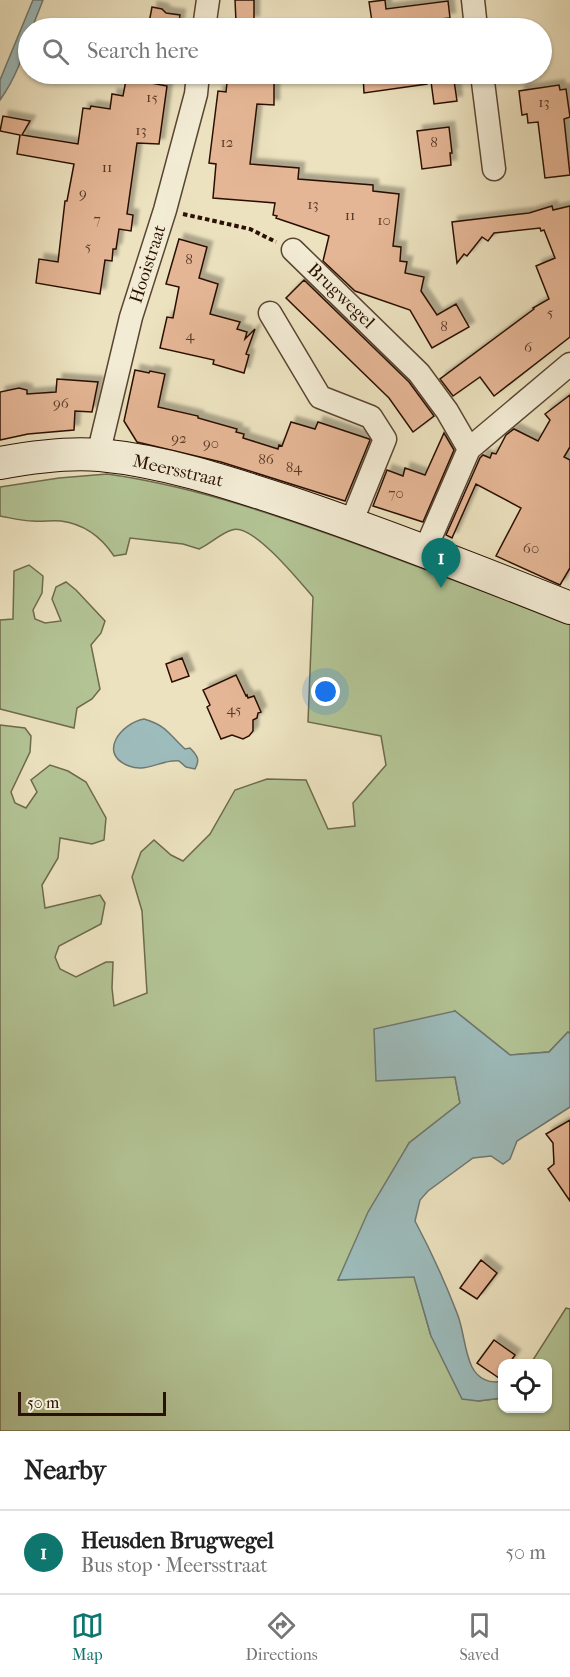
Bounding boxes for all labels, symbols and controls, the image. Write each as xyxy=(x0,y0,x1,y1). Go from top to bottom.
search box xyxy=(18,18,552,84)
icon: search xyxy=(39,35,72,68)
text: Search here xyxy=(87,38,199,64)
house number: 15 xyxy=(146,88,158,106)
house number: 13 xyxy=(538,93,550,111)
house number: 13 xyxy=(135,121,147,139)
house number: 12 xyxy=(220,133,234,151)
house number: 8 xyxy=(430,133,438,151)
house number: 11 xyxy=(102,158,112,176)
house number: 9 xyxy=(79,184,87,202)
house number: 13 xyxy=(307,195,319,213)
house number: 11 xyxy=(345,206,355,224)
house number: 7 xyxy=(93,210,101,228)
house number: 10 xyxy=(377,211,391,229)
street label: Hooistraat xyxy=(125,222,171,306)
house number: 5 xyxy=(85,237,91,255)
house number: 8 xyxy=(185,250,193,268)
street label: Brugwegel xyxy=(303,259,379,333)
house number: 5 xyxy=(547,303,553,321)
house number: 8 xyxy=(440,317,448,335)
house number: 4 xyxy=(186,326,196,344)
house number: 6 xyxy=(524,338,533,356)
house number: 96 xyxy=(53,394,70,412)
house number: 92 xyxy=(171,429,187,447)
house number: 90 xyxy=(203,434,219,452)
street label: Meersstraat xyxy=(131,450,226,492)
house number: 86 xyxy=(258,450,275,468)
house number: 84 xyxy=(286,458,303,476)
house number: 70 xyxy=(388,484,404,502)
pin: 1 xyxy=(422,538,460,588)
house number: 60 xyxy=(523,539,539,557)
your location xyxy=(311,677,340,706)
house number: 45 xyxy=(227,700,241,718)
map controls xyxy=(498,1359,552,1413)
button: locate xyxy=(498,1359,552,1413)
scale bar xyxy=(18,1389,166,1416)
text: 50 m xyxy=(27,1393,59,1412)
text: Nearby xyxy=(24,1455,106,1486)
text: Heusden Brugwegel xyxy=(81,1528,274,1554)
text: 1 xyxy=(40,1541,47,1564)
text: 50 m xyxy=(505,1541,546,1564)
text: Bus stop · Meersstraat xyxy=(81,1554,268,1577)
tab: Map xyxy=(71,1609,104,1664)
tab: Directions xyxy=(246,1609,318,1664)
tab: Saved xyxy=(459,1609,499,1664)

